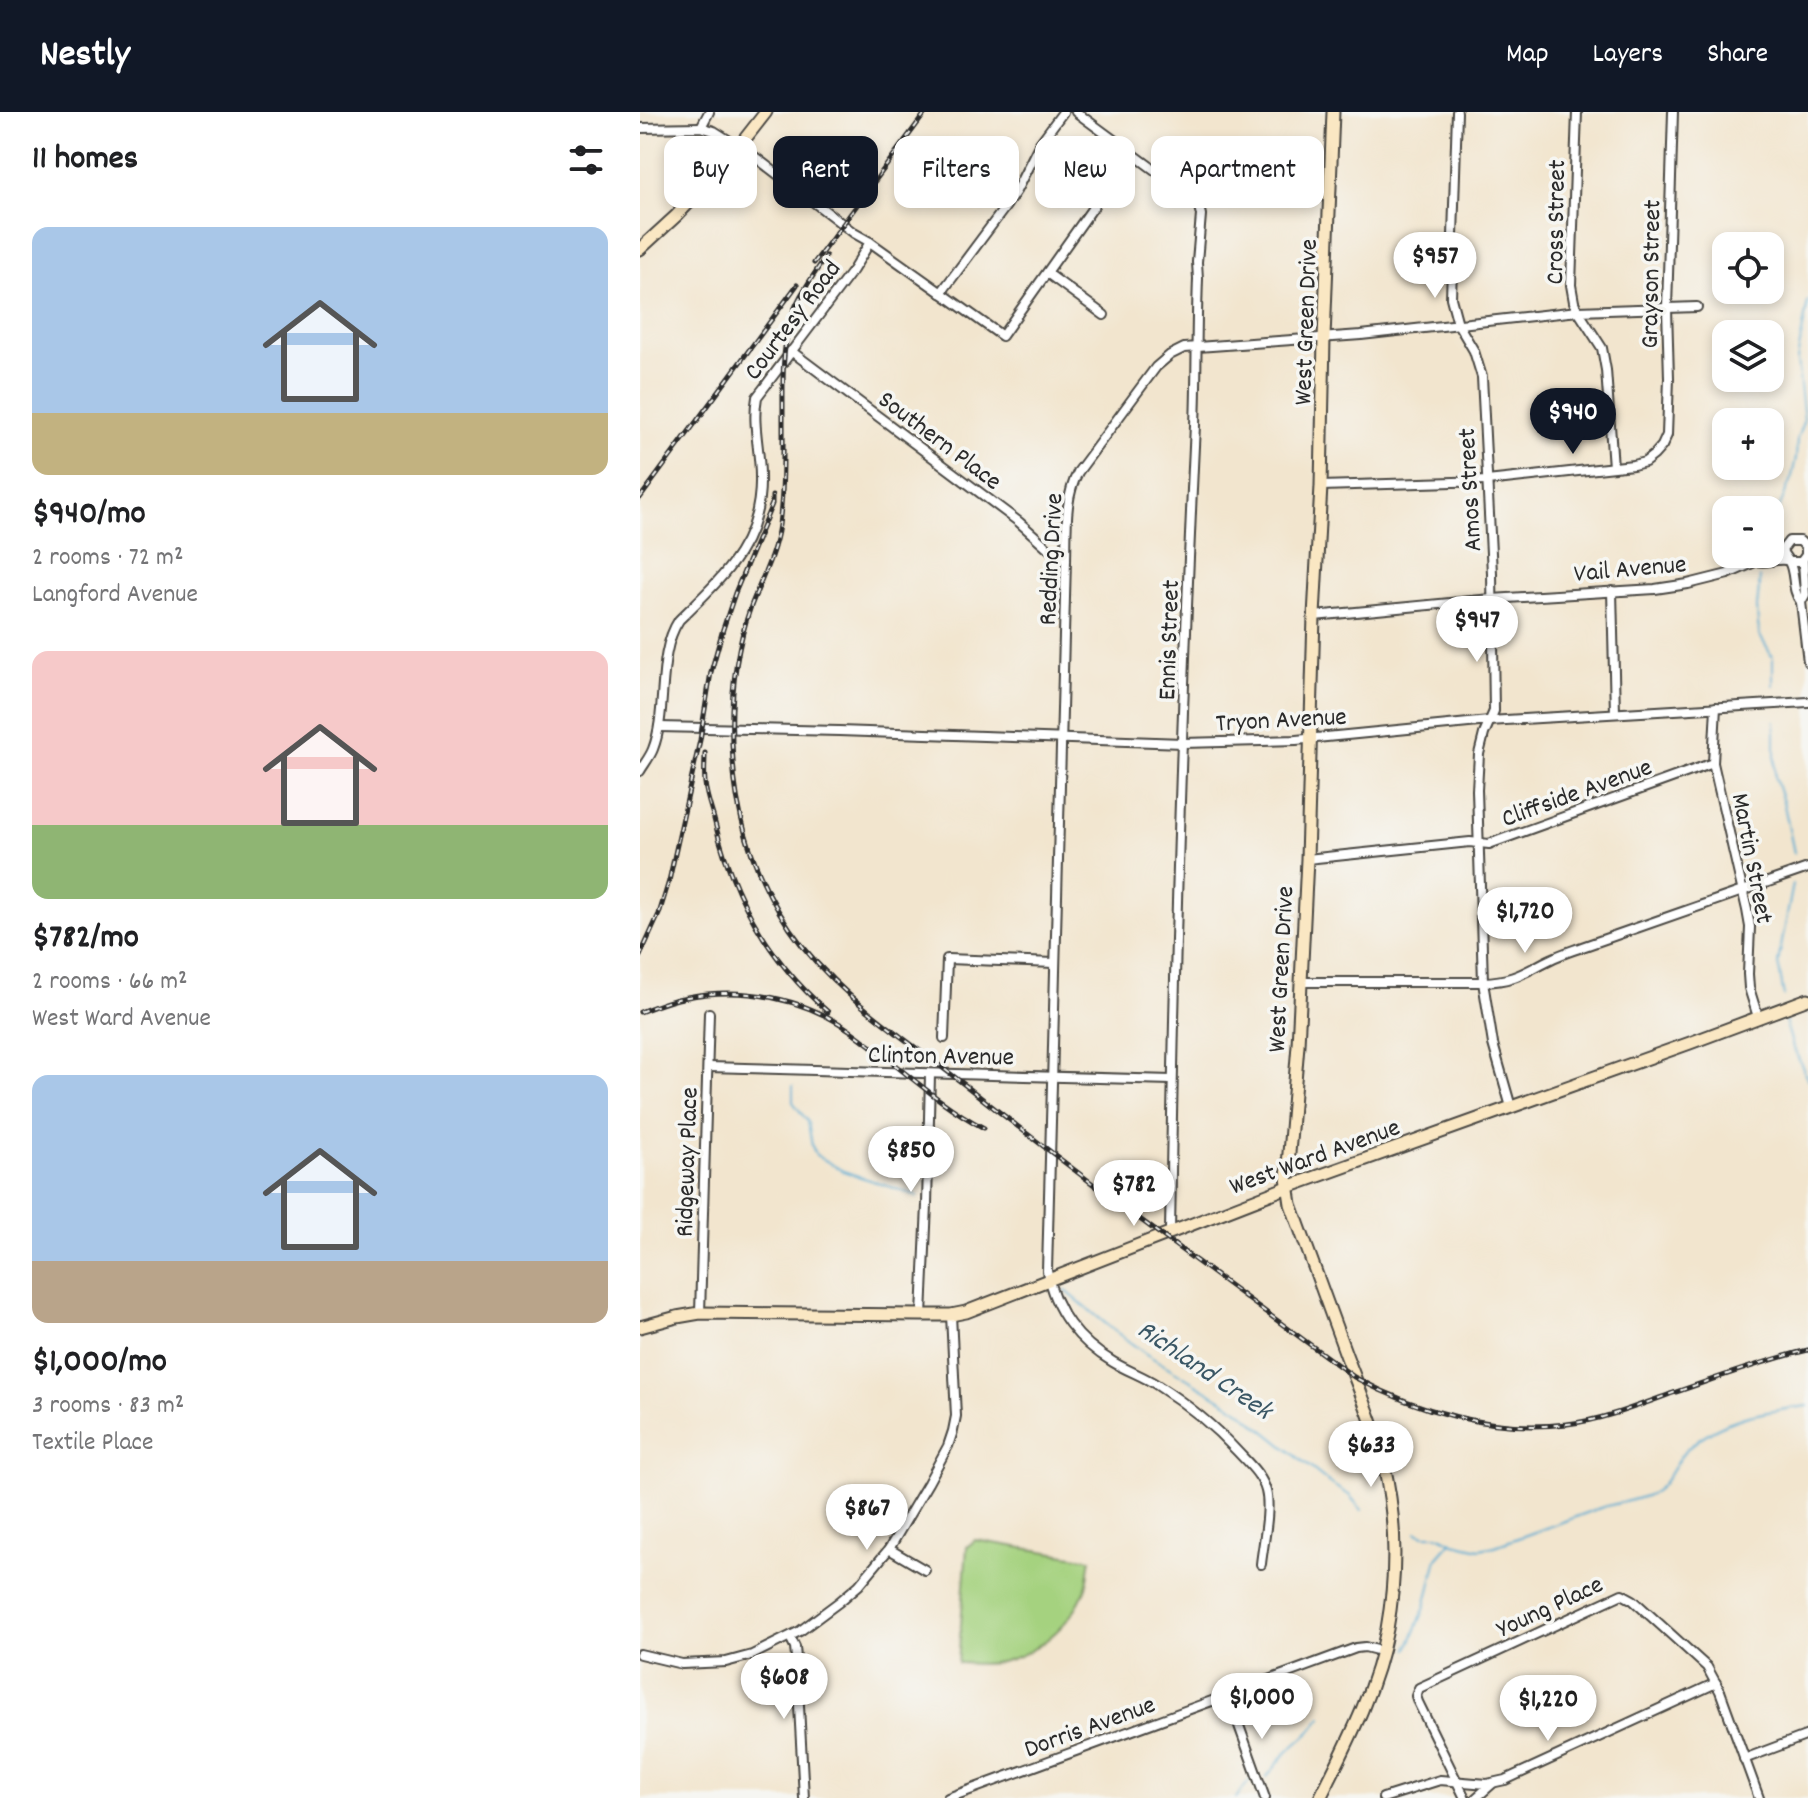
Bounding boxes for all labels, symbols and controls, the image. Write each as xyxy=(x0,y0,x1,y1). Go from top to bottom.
text: Nestly xyxy=(40,29,130,84)
text: Map xyxy=(1506,36,1549,76)
text: Layers xyxy=(1593,36,1663,76)
text: Share xyxy=(1707,36,1768,76)
text: 11 homes xyxy=(32,136,138,185)
chip: Buy xyxy=(664,136,757,208)
chip: Rent xyxy=(773,136,878,208)
chip: Filters xyxy=(894,136,1019,208)
chip: New xyxy=(1035,136,1135,208)
chip: Apartment xyxy=(1151,136,1324,208)
icon: filters xyxy=(564,138,608,182)
street label: Cross Street xyxy=(1538,159,1577,285)
street label: Grayson Street xyxy=(1633,199,1672,349)
pin: $957 xyxy=(1388,232,1482,300)
map controls xyxy=(1712,232,1784,568)
button: locate xyxy=(1712,232,1784,304)
street label: West Green Drive xyxy=(1286,238,1329,406)
text: $957 xyxy=(1411,239,1459,276)
street label: Courtesy Road xyxy=(736,253,851,389)
icon: home xyxy=(248,279,392,423)
button: layers xyxy=(1712,320,1784,392)
street label: Southern Place xyxy=(869,383,1009,501)
pin: $940 xyxy=(1526,388,1620,456)
text: $940 xyxy=(1548,395,1598,432)
button: + xyxy=(1712,408,1784,480)
street label: Amos Street xyxy=(1450,427,1493,553)
text: $940/mo xyxy=(32,491,146,540)
street label: Redding Drive xyxy=(1031,492,1074,626)
button: − xyxy=(1712,496,1784,568)
text: 2 rooms · 72 m² xyxy=(32,540,183,577)
street label: Vail Avenue xyxy=(1573,547,1688,594)
text: Langford Avenue xyxy=(32,577,198,614)
street label: Ennis Street xyxy=(1150,579,1191,701)
pin: $947 xyxy=(1430,596,1524,664)
text: $947 xyxy=(1454,603,1500,640)
street label: Tryon Avenue xyxy=(1215,700,1348,743)
icon: home xyxy=(248,703,392,847)
street label: Cliffside Avenue xyxy=(1497,750,1658,839)
street label: Martin Street xyxy=(1720,790,1781,928)
street label: West Green Drive xyxy=(1260,885,1305,1053)
pin: $1,720 xyxy=(1460,887,1590,955)
text: $1,720 xyxy=(1495,894,1555,931)
text: $782/mo xyxy=(32,915,139,964)
text: 2 rooms · 66 m² xyxy=(32,964,188,1001)
text: West Ward Avenue xyxy=(32,1001,211,1038)
street label: Clinton Avenue xyxy=(868,1038,1014,1077)
street label: Ridgeway Place xyxy=(667,1087,710,1238)
street label: West Ward Avenue xyxy=(1225,1110,1406,1206)
pin: $850 xyxy=(864,1126,958,1194)
icon: home xyxy=(248,1127,392,1271)
text: $850 xyxy=(886,1133,936,1170)
pin: $782 xyxy=(1087,1160,1181,1228)
text: $782 xyxy=(1112,1167,1156,1204)
water label: Richland Creek xyxy=(1128,1312,1281,1434)
text: $1,000/mo xyxy=(32,1339,167,1388)
text: 3 rooms · 83 m² xyxy=(32,1388,184,1425)
pin: $633 xyxy=(1324,1421,1418,1489)
text: Textile Place xyxy=(32,1425,154,1462)
text: $633 xyxy=(1346,1428,1396,1465)
pin: $867 xyxy=(820,1484,914,1552)
text: $867 xyxy=(844,1491,890,1528)
street label: Young Place xyxy=(1491,1567,1610,1649)
pin: $608 xyxy=(737,1653,831,1721)
text: $608 xyxy=(759,1660,809,1697)
pin: $1,000 xyxy=(1197,1673,1327,1741)
pin: $1,220 xyxy=(1483,1675,1613,1743)
text: $1,000 xyxy=(1229,1680,1295,1717)
text: $1,220 xyxy=(1518,1682,1578,1719)
street label: Dorris Avenue xyxy=(1019,1687,1161,1769)

